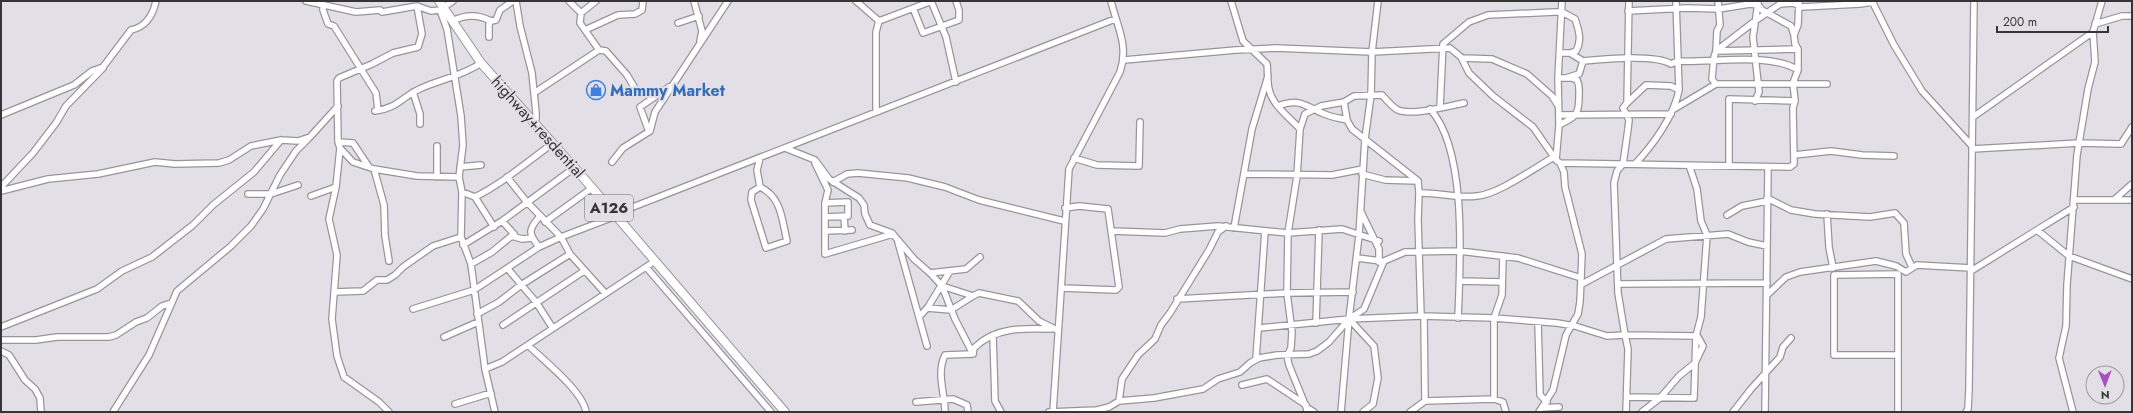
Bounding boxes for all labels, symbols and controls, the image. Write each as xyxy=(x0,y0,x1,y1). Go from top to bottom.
scale bar xyxy=(1997,8,2108,34)
text: 200 m xyxy=(2003,13,2037,31)
street label: highway+resdential xyxy=(486,71,590,183)
shop icon: Mammy Market xyxy=(585,79,607,101)
place label: Mammy Market xyxy=(610,79,726,102)
road number: A126 xyxy=(585,195,633,221)
north arrow xyxy=(2085,365,2125,405)
text: N xyxy=(2101,387,2110,403)

